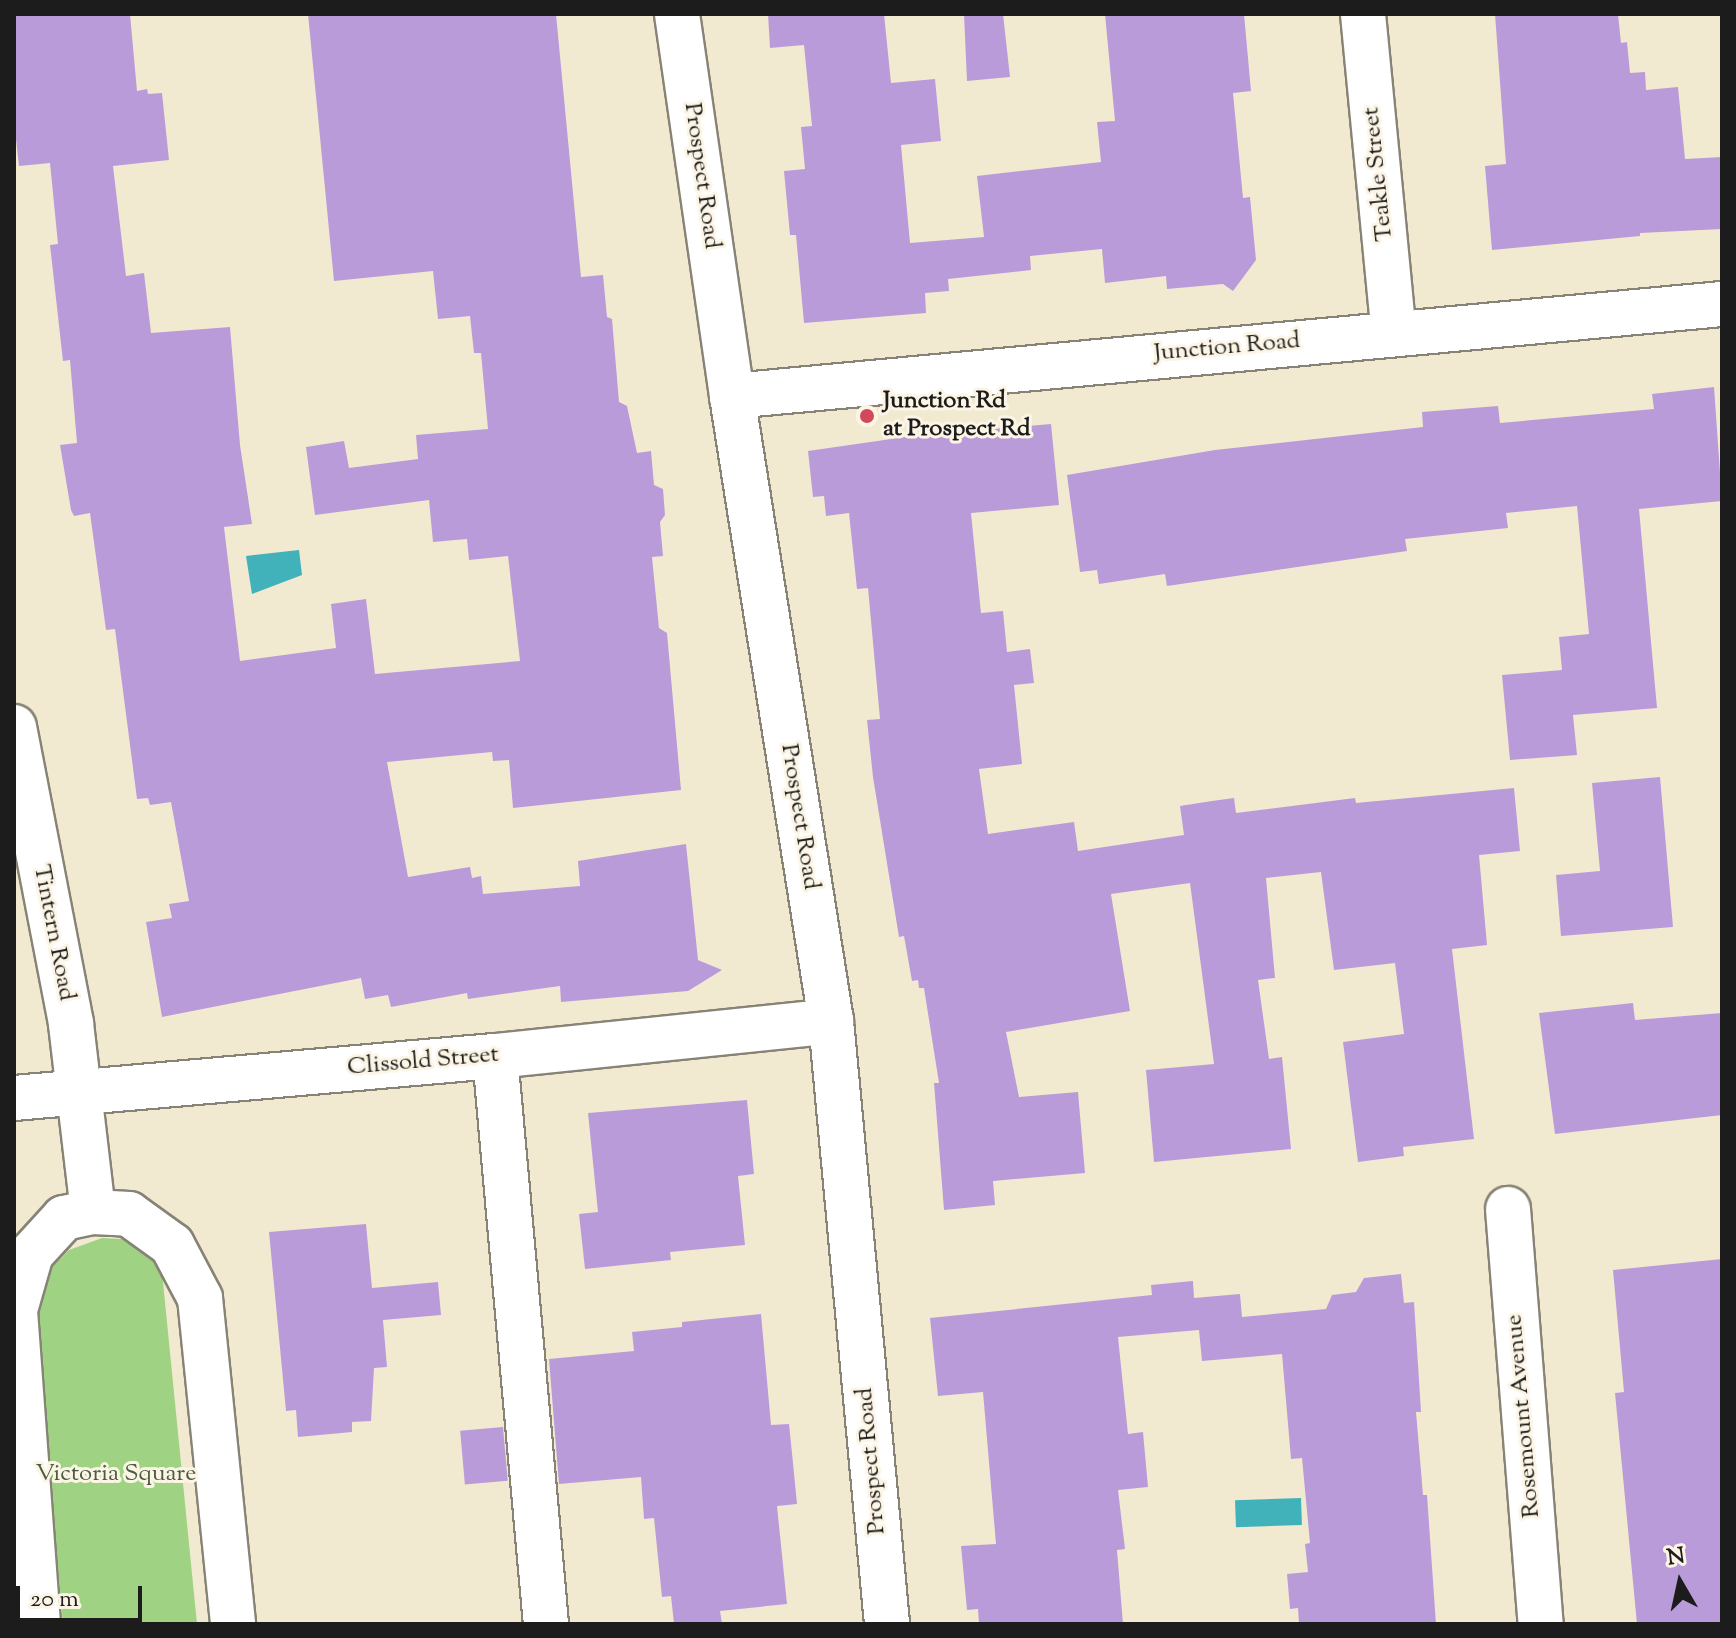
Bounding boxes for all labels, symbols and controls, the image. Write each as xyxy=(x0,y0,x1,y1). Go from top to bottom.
street label: Prospect Road xyxy=(676,101,726,251)
street label: Teakle Street xyxy=(1358,105,1400,243)
street label: Junction Road xyxy=(1153,327,1301,369)
place label: Junction Rd at Prospect Rd xyxy=(883,388,1031,444)
marker: Junction Rd at Prospect Rd xyxy=(858,407,876,425)
street label: Prospect Road xyxy=(773,742,825,892)
street label: Tintern Road xyxy=(26,862,80,1004)
street label: Clissold Street xyxy=(346,1041,500,1083)
street label: Rosemount Avenue xyxy=(1501,1313,1547,1519)
street label: Prospect Road xyxy=(851,1386,893,1536)
park label: Victoria Square xyxy=(36,1461,196,1489)
text: N xyxy=(1665,1541,1687,1575)
north arrow xyxy=(1640,1542,1720,1622)
scale bar xyxy=(20,1570,146,1620)
text: 20 m xyxy=(30,1583,79,1617)

